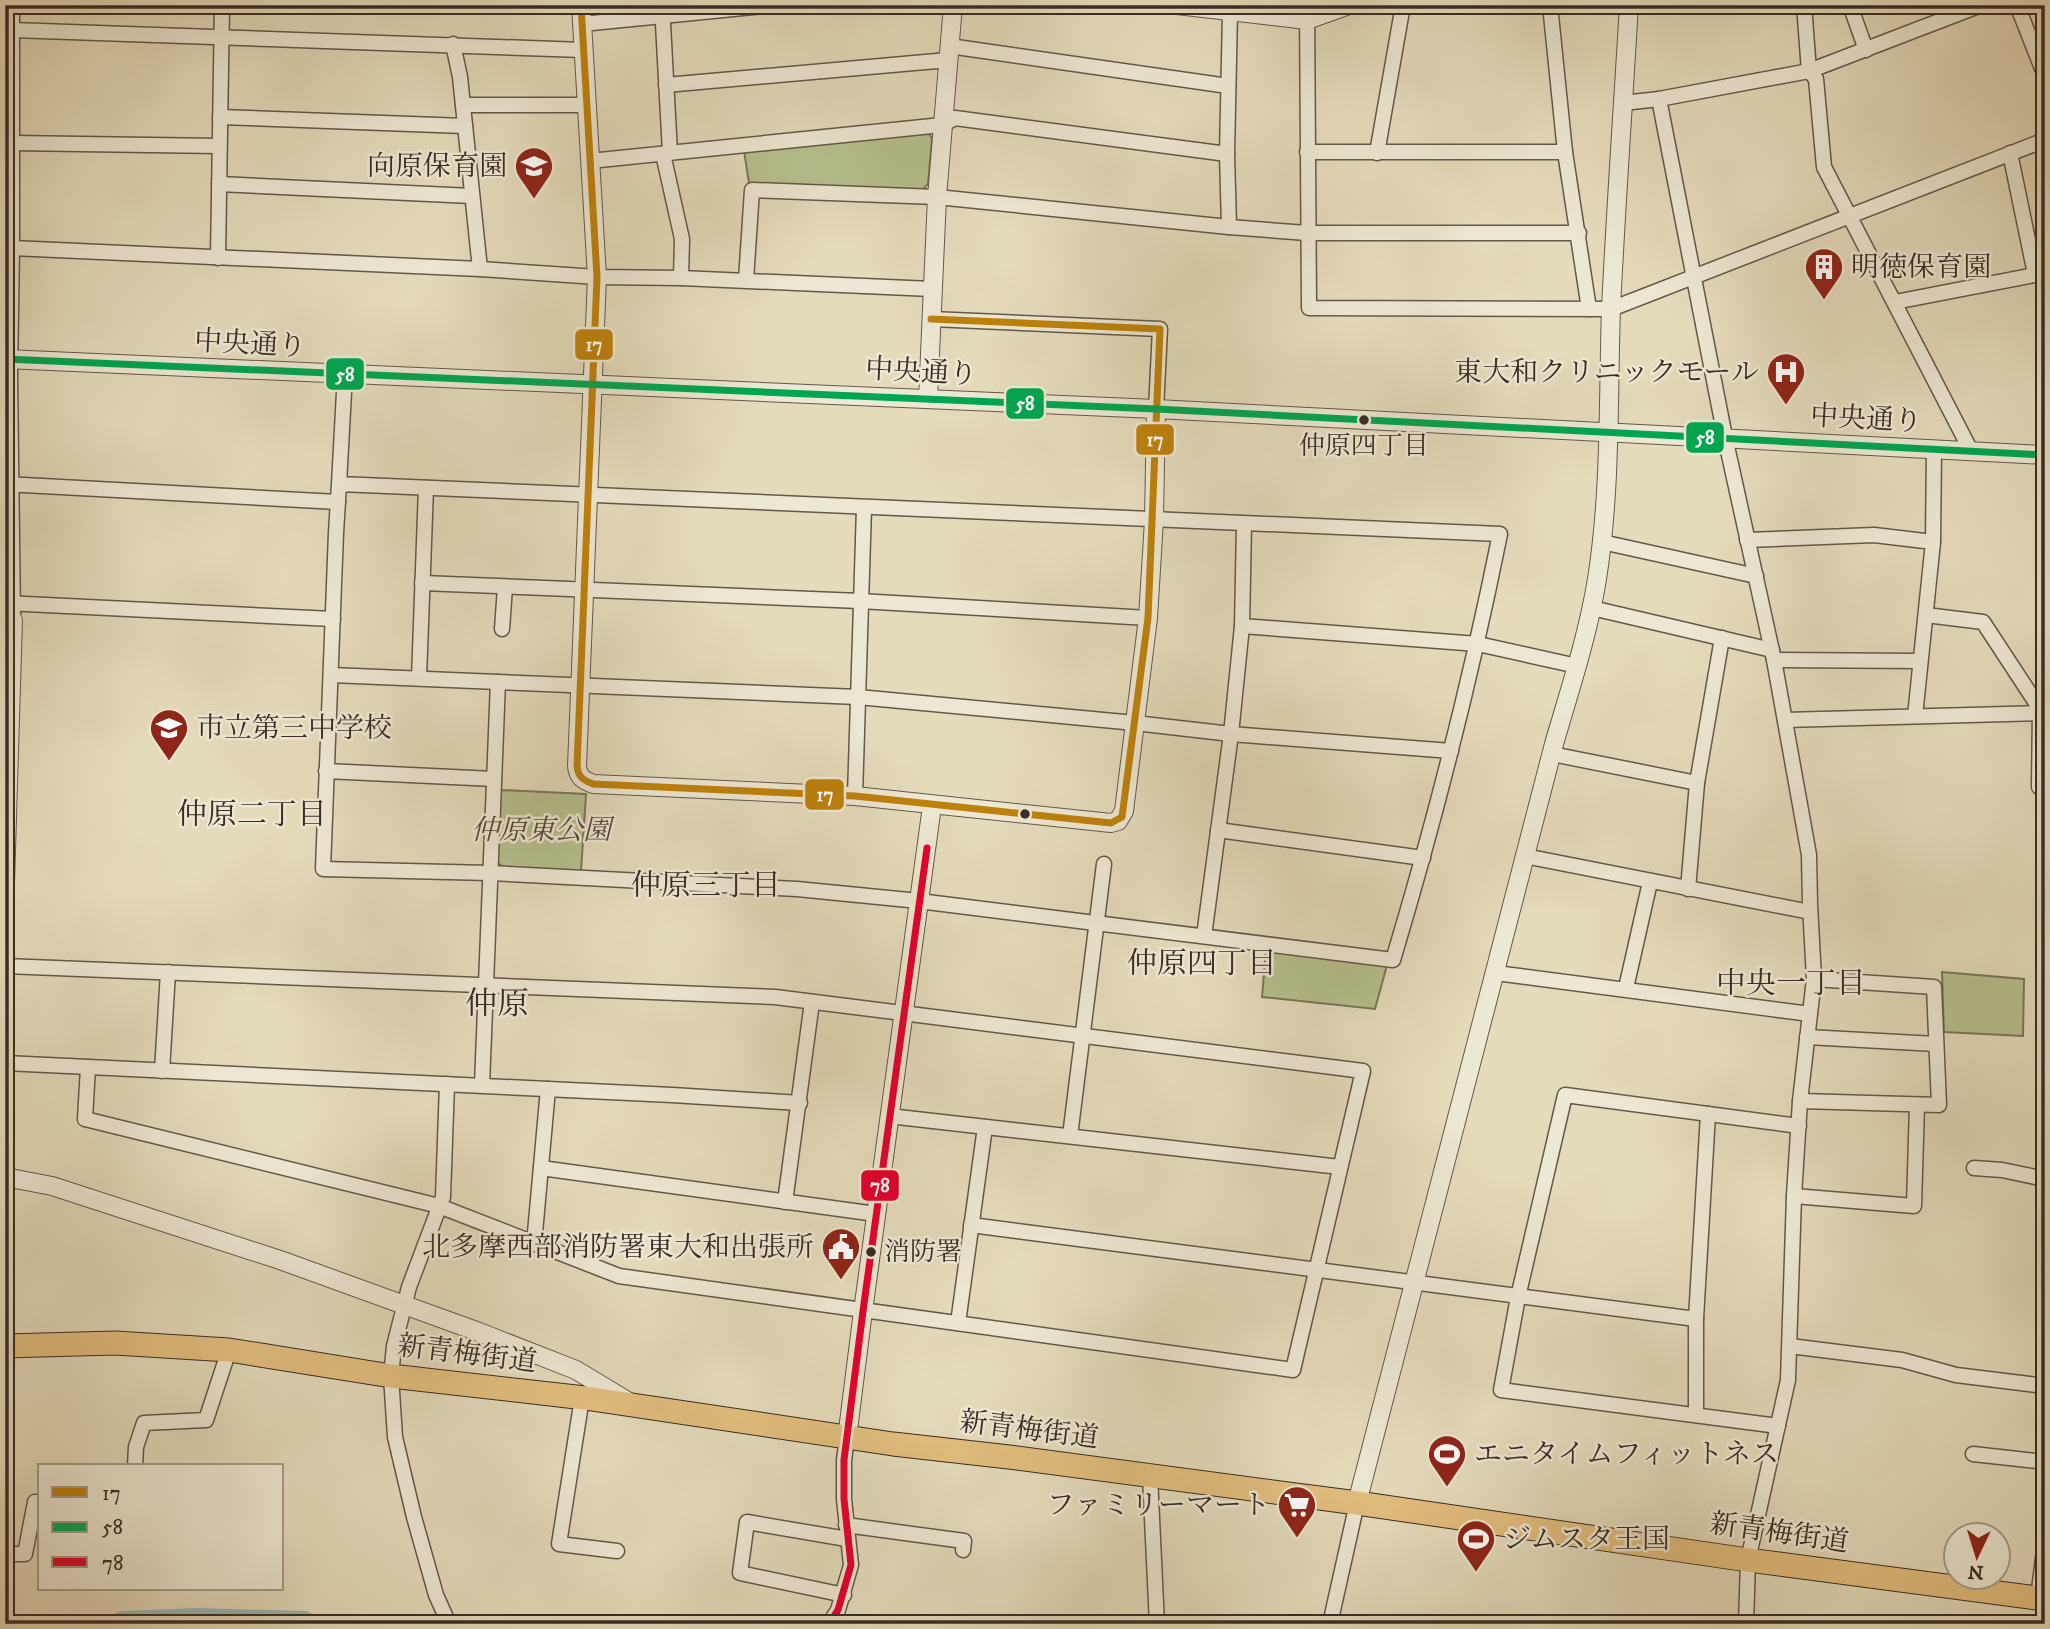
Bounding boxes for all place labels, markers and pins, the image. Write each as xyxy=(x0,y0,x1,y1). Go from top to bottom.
school or university icon: 向原保育園 xyxy=(513,145,555,200)
place label: 向原保育園 xyxy=(367,149,507,184)
building icon: 明徳保育園 xyxy=(1803,246,1845,301)
place label: 明徳保育園 xyxy=(1851,250,1991,285)
hospital icon: 東大和クリニックモール xyxy=(1765,351,1807,406)
place label: 東大和クリニックモール xyxy=(1454,355,1759,390)
marker: 仲原四丁目 xyxy=(1357,413,1371,427)
place label: 仲原四丁目 xyxy=(1299,430,1429,463)
school or university icon: 市立第三中学校 xyxy=(148,707,190,762)
place label: 市立第三中学校 xyxy=(196,711,392,746)
unlabelled marker xyxy=(1018,807,1032,821)
public building icon: 北多摩西部消防署東大和出張所 xyxy=(820,1226,862,1281)
place label: 北多摩西部消防署東大和出張所 xyxy=(422,1230,814,1265)
place label: 消防署 xyxy=(884,1236,962,1269)
marker: 消防署 xyxy=(864,1245,878,1259)
sports icon: エニタイムフィットネス xyxy=(1426,1433,1468,1488)
place label: エニタイムフィットネス xyxy=(1474,1437,1779,1472)
supermarket icon: ファミリーマート xyxy=(1276,1484,1318,1539)
place label: ファミリーマート xyxy=(1047,1488,1270,1523)
sports icon: ジムスタ王国 xyxy=(1455,1518,1497,1573)
place label: ジムスタ王国 xyxy=(1503,1522,1670,1557)

